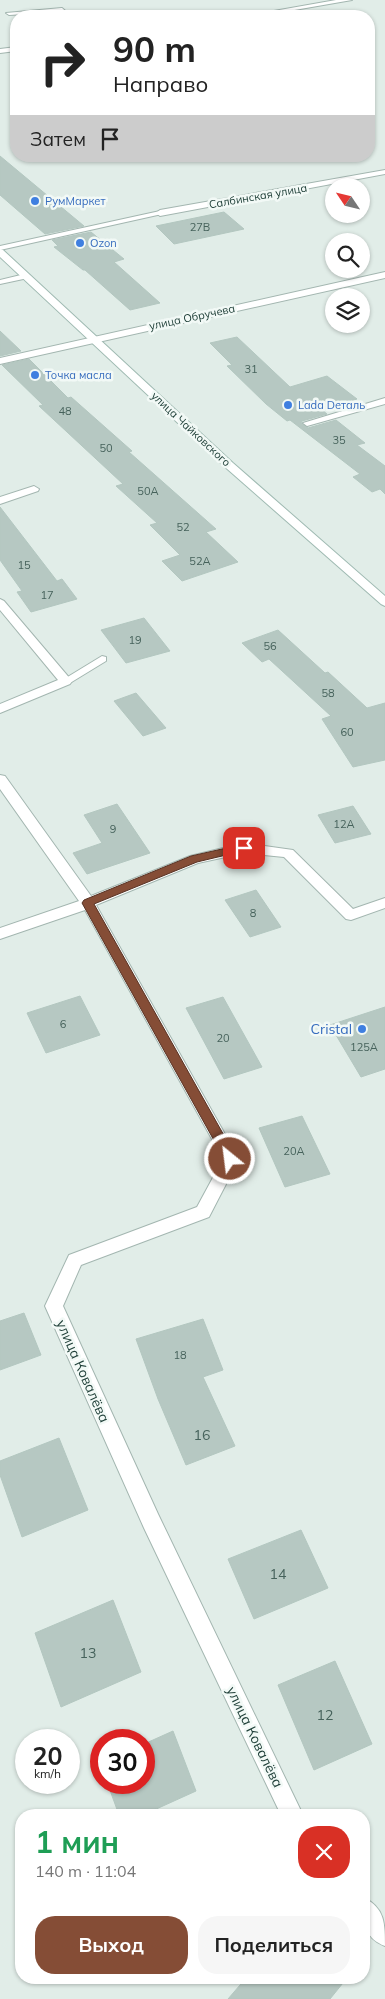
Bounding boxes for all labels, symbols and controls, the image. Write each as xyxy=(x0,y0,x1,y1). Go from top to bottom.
text: 90 m xyxy=(113,27,196,71)
icon: right xyxy=(30,30,95,95)
text: Направо xyxy=(113,70,208,98)
icon: arrive xyxy=(96,125,124,153)
text: Затем xyxy=(30,127,86,151)
north arrow xyxy=(325,178,370,222)
map controls xyxy=(325,178,370,333)
street label: Салбинская улица xyxy=(208,180,308,212)
place label: РумМаркет xyxy=(45,194,105,208)
marker: РумМаркет xyxy=(29,195,41,207)
house number: 27В xyxy=(190,220,210,234)
button: search xyxy=(325,233,370,278)
place label: Ozon xyxy=(90,236,117,250)
marker: Ozon xyxy=(74,237,86,249)
button: layers xyxy=(325,288,370,333)
street label: улица Обручева xyxy=(148,301,236,333)
house number: 31 xyxy=(244,362,258,376)
place label: Точка масла xyxy=(45,368,112,382)
marker: Точка масла xyxy=(29,369,41,381)
street label: улица Чайковского xyxy=(148,389,234,469)
place label: Lada Dеталь xyxy=(298,398,365,412)
marker: Lada Dеталь xyxy=(282,399,294,411)
house number: 48 xyxy=(58,404,72,418)
house number: 35 xyxy=(332,433,346,447)
house number: 50 xyxy=(99,441,113,455)
house number: 50А xyxy=(137,484,159,498)
house number: 52 xyxy=(176,520,190,534)
house number: 52А xyxy=(189,554,211,568)
house number: 15 xyxy=(17,558,31,572)
house number: 17 xyxy=(40,588,54,602)
house number: 19 xyxy=(128,633,142,647)
house number: 56 xyxy=(263,639,277,653)
house number: 58 xyxy=(321,686,335,700)
house number: 60 xyxy=(340,725,354,739)
house number: 12А xyxy=(333,817,355,831)
house number: 9 xyxy=(110,822,116,836)
pin xyxy=(223,827,265,869)
icon: arrive xyxy=(230,834,258,862)
house number: 8 xyxy=(250,906,257,920)
house number: 6 xyxy=(60,1017,67,1031)
place label: Cristal xyxy=(311,1020,352,1038)
marker: Cristal xyxy=(356,1023,368,1035)
house number: 20 xyxy=(216,1031,230,1045)
house number: 125А xyxy=(350,1040,378,1054)
position arrow xyxy=(203,1132,255,1184)
house number: 20А xyxy=(283,1144,305,1158)
street label: улица Ковалёва xyxy=(52,1317,114,1425)
house number: 18 xyxy=(173,1348,187,1362)
house number: 16 xyxy=(194,1426,210,1444)
house number: 14 xyxy=(270,1565,287,1583)
house number: 13 xyxy=(80,1644,96,1662)
street label: улица Ковалёва xyxy=(223,1683,287,1791)
house number: 12 xyxy=(317,1706,333,1724)
speed limit sign: 30 xyxy=(90,1729,155,1794)
text: 20 xyxy=(32,1740,63,1771)
text: km/h xyxy=(34,1766,61,1781)
text: 1 мин xyxy=(35,1823,119,1861)
button: close xyxy=(298,1826,350,1878)
text: 140 m · 11:04 xyxy=(35,1861,136,1881)
button: Выход xyxy=(35,1916,188,1974)
button: Поделиться xyxy=(198,1916,350,1974)

